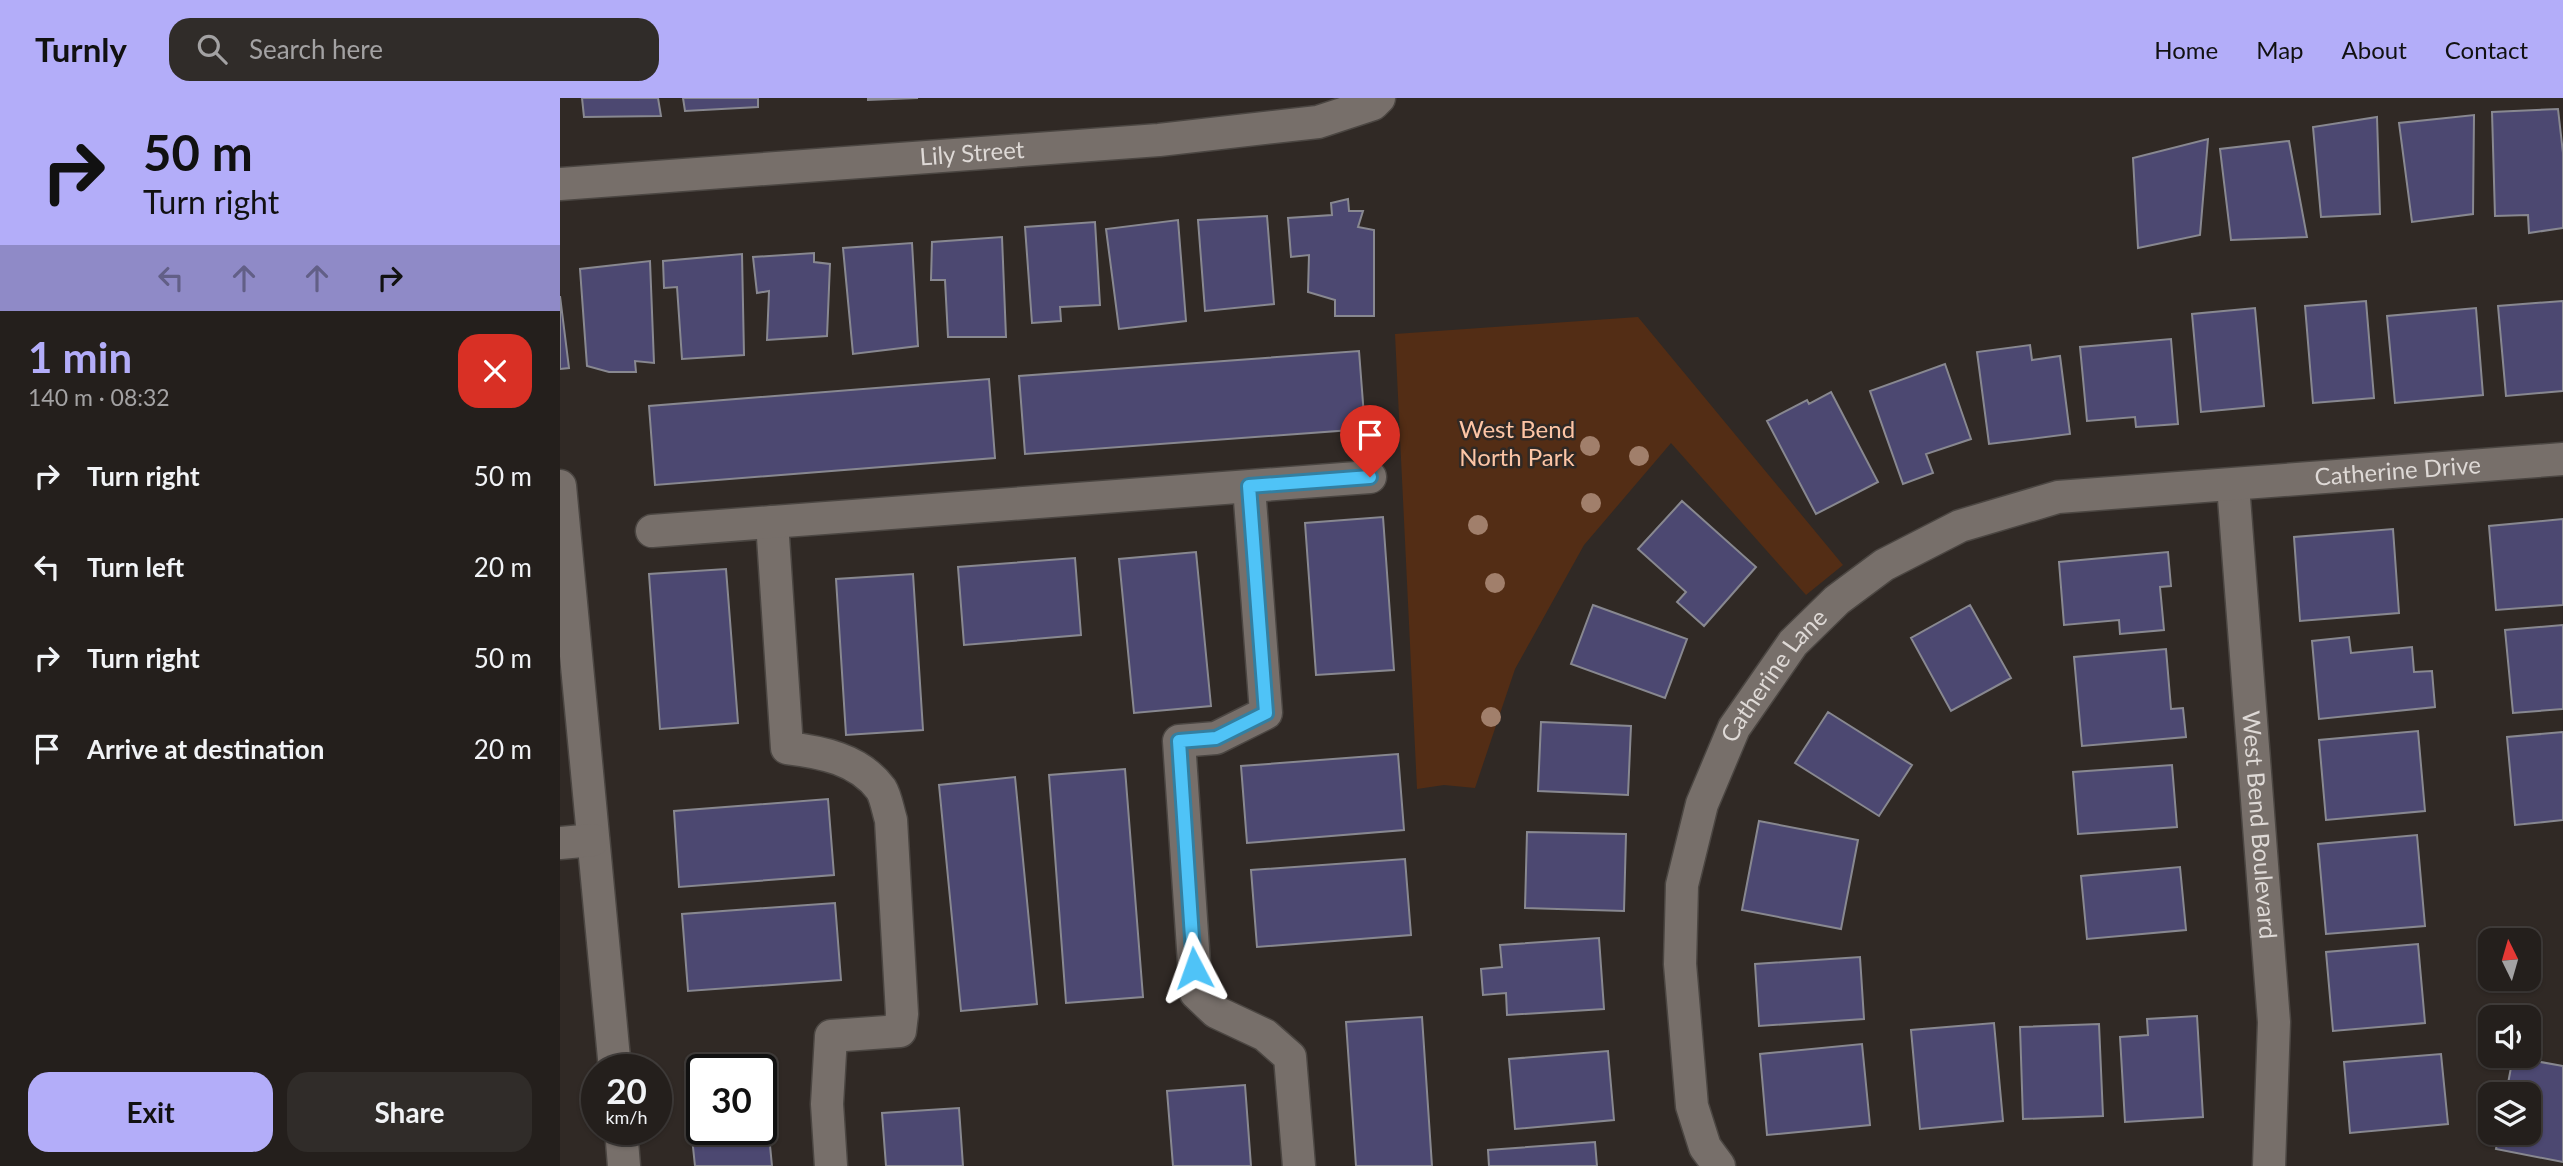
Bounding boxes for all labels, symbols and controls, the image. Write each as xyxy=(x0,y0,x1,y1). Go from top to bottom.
search box xyxy=(169,18,659,81)
text: Turnly xyxy=(35,29,127,69)
icon: search xyxy=(193,30,231,68)
text: Search here xyxy=(249,33,383,65)
text: Home xyxy=(2154,35,2218,64)
text: Map xyxy=(2256,35,2304,64)
text: About xyxy=(2342,35,2407,64)
text: Contact xyxy=(2445,35,2528,64)
text: 50 m xyxy=(143,123,253,181)
icon: right xyxy=(28,126,119,217)
street label: Lily Street xyxy=(918,134,1026,171)
text: Turn right xyxy=(143,182,279,221)
icon: left xyxy=(152,259,190,297)
icon: ahead xyxy=(225,259,263,297)
icon: ahead xyxy=(298,259,336,297)
icon: right xyxy=(371,259,409,297)
text: 1 min xyxy=(28,332,132,382)
button: close xyxy=(458,334,532,408)
text: 140 m · 08:32 xyxy=(28,383,170,411)
pin xyxy=(1340,405,1400,477)
park label: West Bend North Park xyxy=(1459,414,1575,471)
icon: arrive xyxy=(1351,416,1389,454)
street label: Catherine Drive xyxy=(2314,449,2482,491)
icon: right xyxy=(28,457,66,495)
text: Turn right xyxy=(87,460,200,492)
text: 50 m xyxy=(474,460,532,492)
icon: left xyxy=(28,548,66,586)
text: Turn left xyxy=(87,551,184,583)
text: 20 m xyxy=(474,551,532,583)
street label: Catherine Lane xyxy=(1714,602,1832,746)
icon: right xyxy=(28,639,66,677)
text: Turn right xyxy=(87,642,200,674)
text: 50 m xyxy=(474,642,532,674)
street label: West Bend Boulevard xyxy=(2237,710,2284,940)
icon: arrive xyxy=(28,730,66,768)
text: Arrive at destination xyxy=(87,733,324,765)
text: 20 m xyxy=(474,733,532,765)
north arrow xyxy=(2478,928,2541,990)
map controls xyxy=(2478,928,2541,1145)
position arrow xyxy=(1157,931,1231,1005)
button: sound xyxy=(2478,1005,2541,1068)
speed limit sign: 30 xyxy=(686,1054,777,1145)
text: 20 xyxy=(606,1069,647,1111)
button: Exit xyxy=(28,1072,273,1152)
button: Share xyxy=(287,1072,532,1152)
button: layers xyxy=(2478,1082,2541,1145)
text: km/h xyxy=(605,1106,648,1128)

